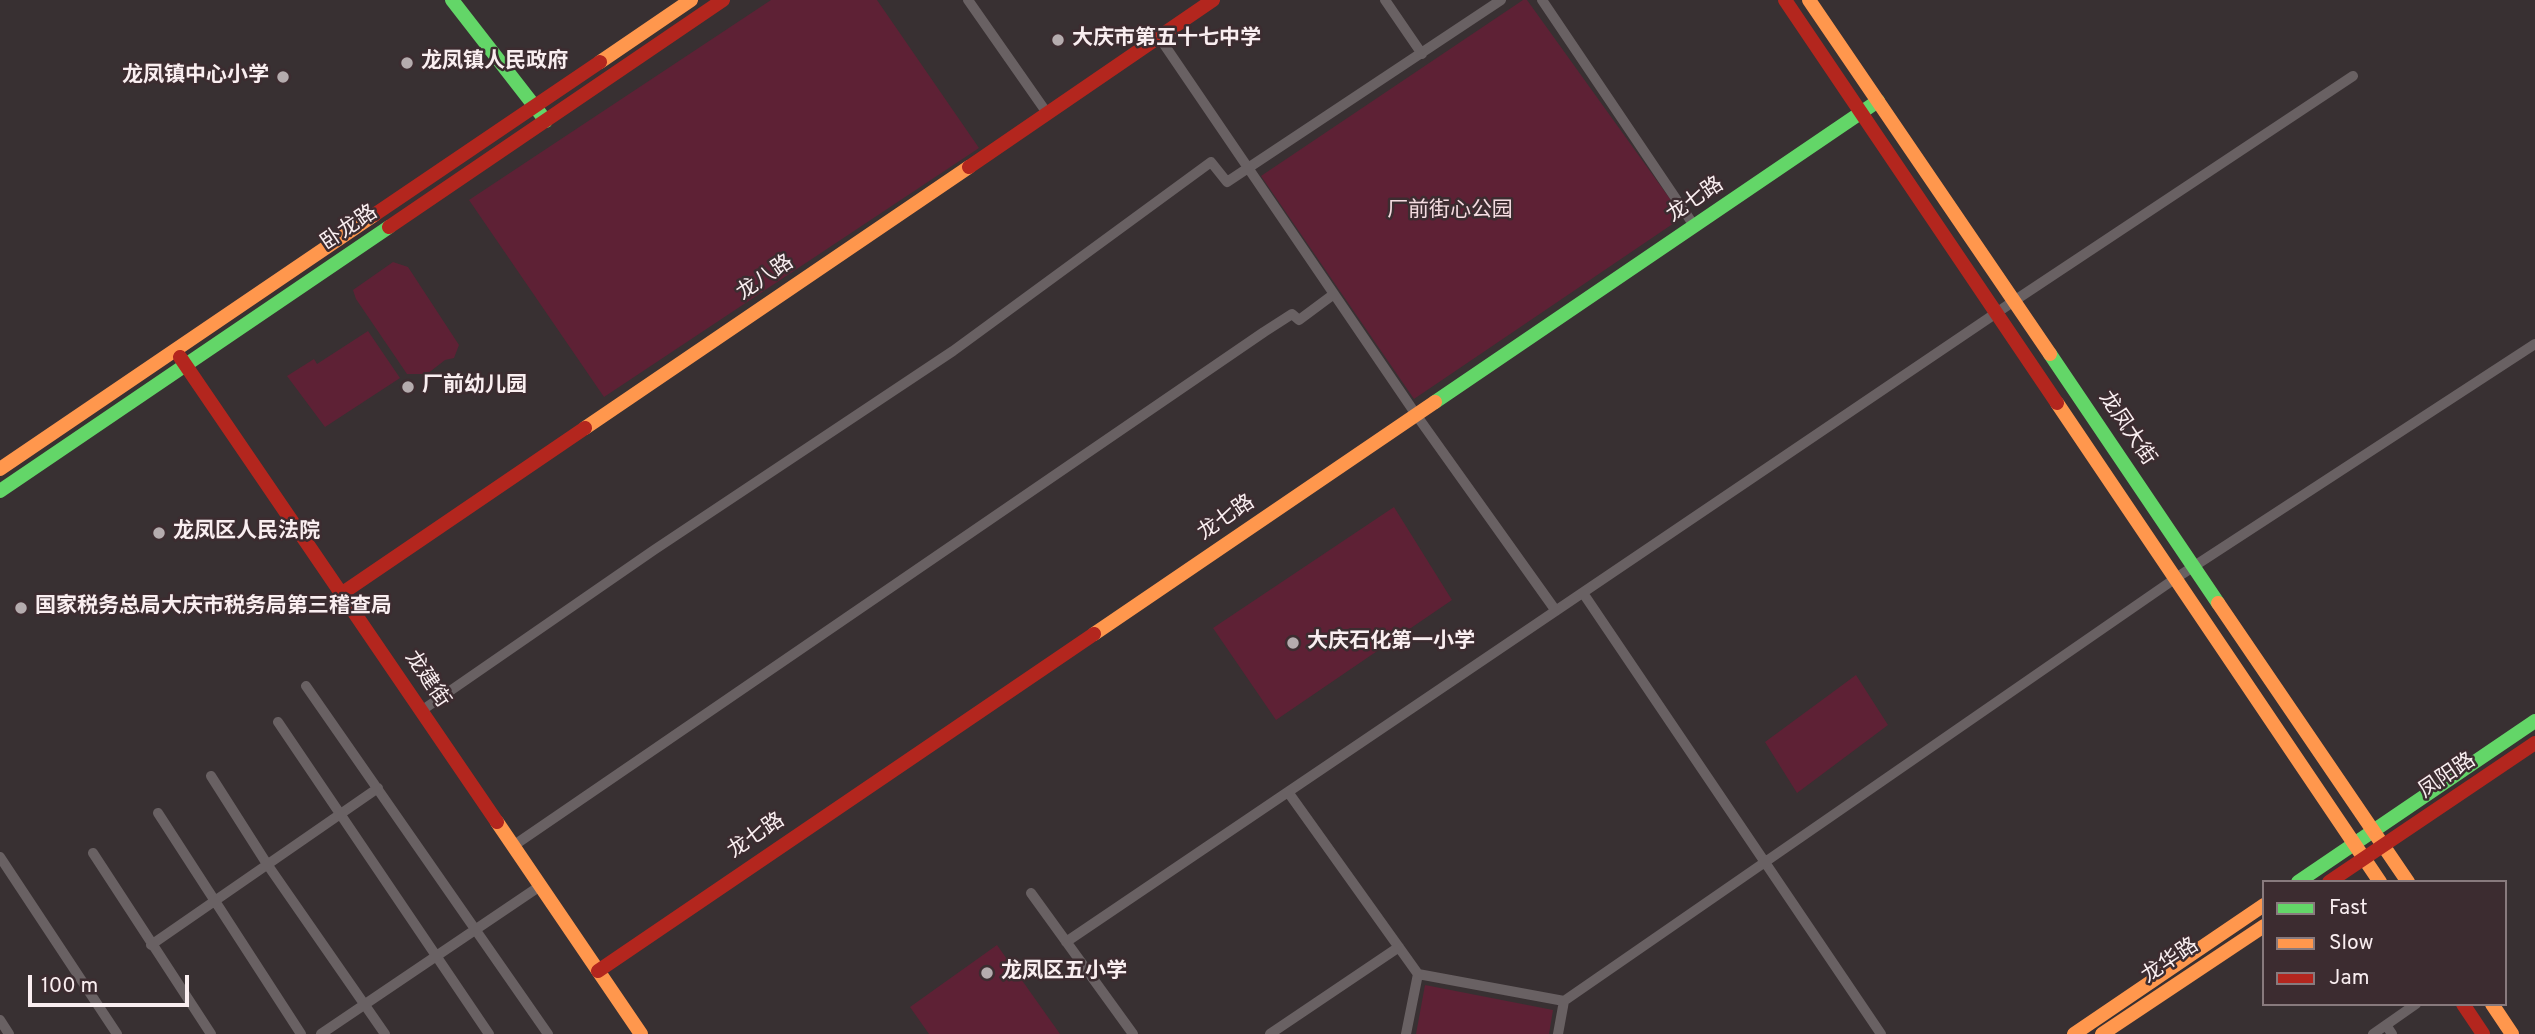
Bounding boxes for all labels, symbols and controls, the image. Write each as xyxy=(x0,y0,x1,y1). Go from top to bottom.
place label: 大庆市第五十七中学 xyxy=(1072,27,1261,53)
marker: 大庆市第五十七中学 xyxy=(1050,32,1066,48)
place label: 龙凤镇人民政府 xyxy=(421,50,568,76)
marker: 龙凤镇人民政府 xyxy=(399,55,415,71)
place label: 龙凤镇中心小学 xyxy=(122,64,269,90)
marker: 龙凤镇中心小学 xyxy=(275,69,291,85)
street label: 龙七路 xyxy=(1663,173,1729,229)
park label: 厂前街心公园 xyxy=(1387,199,1513,225)
street label: 卧龙路 xyxy=(317,201,383,257)
street label: 龙八路 xyxy=(733,251,799,307)
place label: 厂前幼儿园 xyxy=(422,374,527,400)
marker: 厂前幼儿园 xyxy=(400,379,416,395)
street label: 龙凤大街 xyxy=(2092,387,2160,471)
street label: 龙七路 xyxy=(1194,491,1260,547)
place label: 龙凤区人民法院 xyxy=(173,520,320,546)
marker: 龙凤区人民法院 xyxy=(151,525,167,541)
place label: 国家税务总局大庆市税务局第三稽查局 xyxy=(35,595,392,621)
marker: 国家税务总局大庆市税务局第三稽查局 xyxy=(13,600,29,616)
place label: 大庆石化第一小学 xyxy=(1307,630,1475,656)
marker: 大庆石化第一小学 xyxy=(1285,635,1301,651)
street label: 龙建街 xyxy=(398,647,454,713)
street label: 凤阳路 xyxy=(2415,749,2481,805)
street label: 龙七路 xyxy=(724,809,790,865)
legend xyxy=(2262,880,2507,1006)
text: Fast xyxy=(2329,895,2368,922)
text: Slow xyxy=(2329,930,2374,957)
street label: 龙华路 xyxy=(2138,934,2204,990)
scale bar xyxy=(32,960,192,1004)
place label: 龙凤区五小学 xyxy=(1001,960,1127,986)
marker: 龙凤区五小学 xyxy=(979,965,995,981)
text: Jam xyxy=(2329,965,2370,992)
text: 100 m xyxy=(41,973,98,1000)

